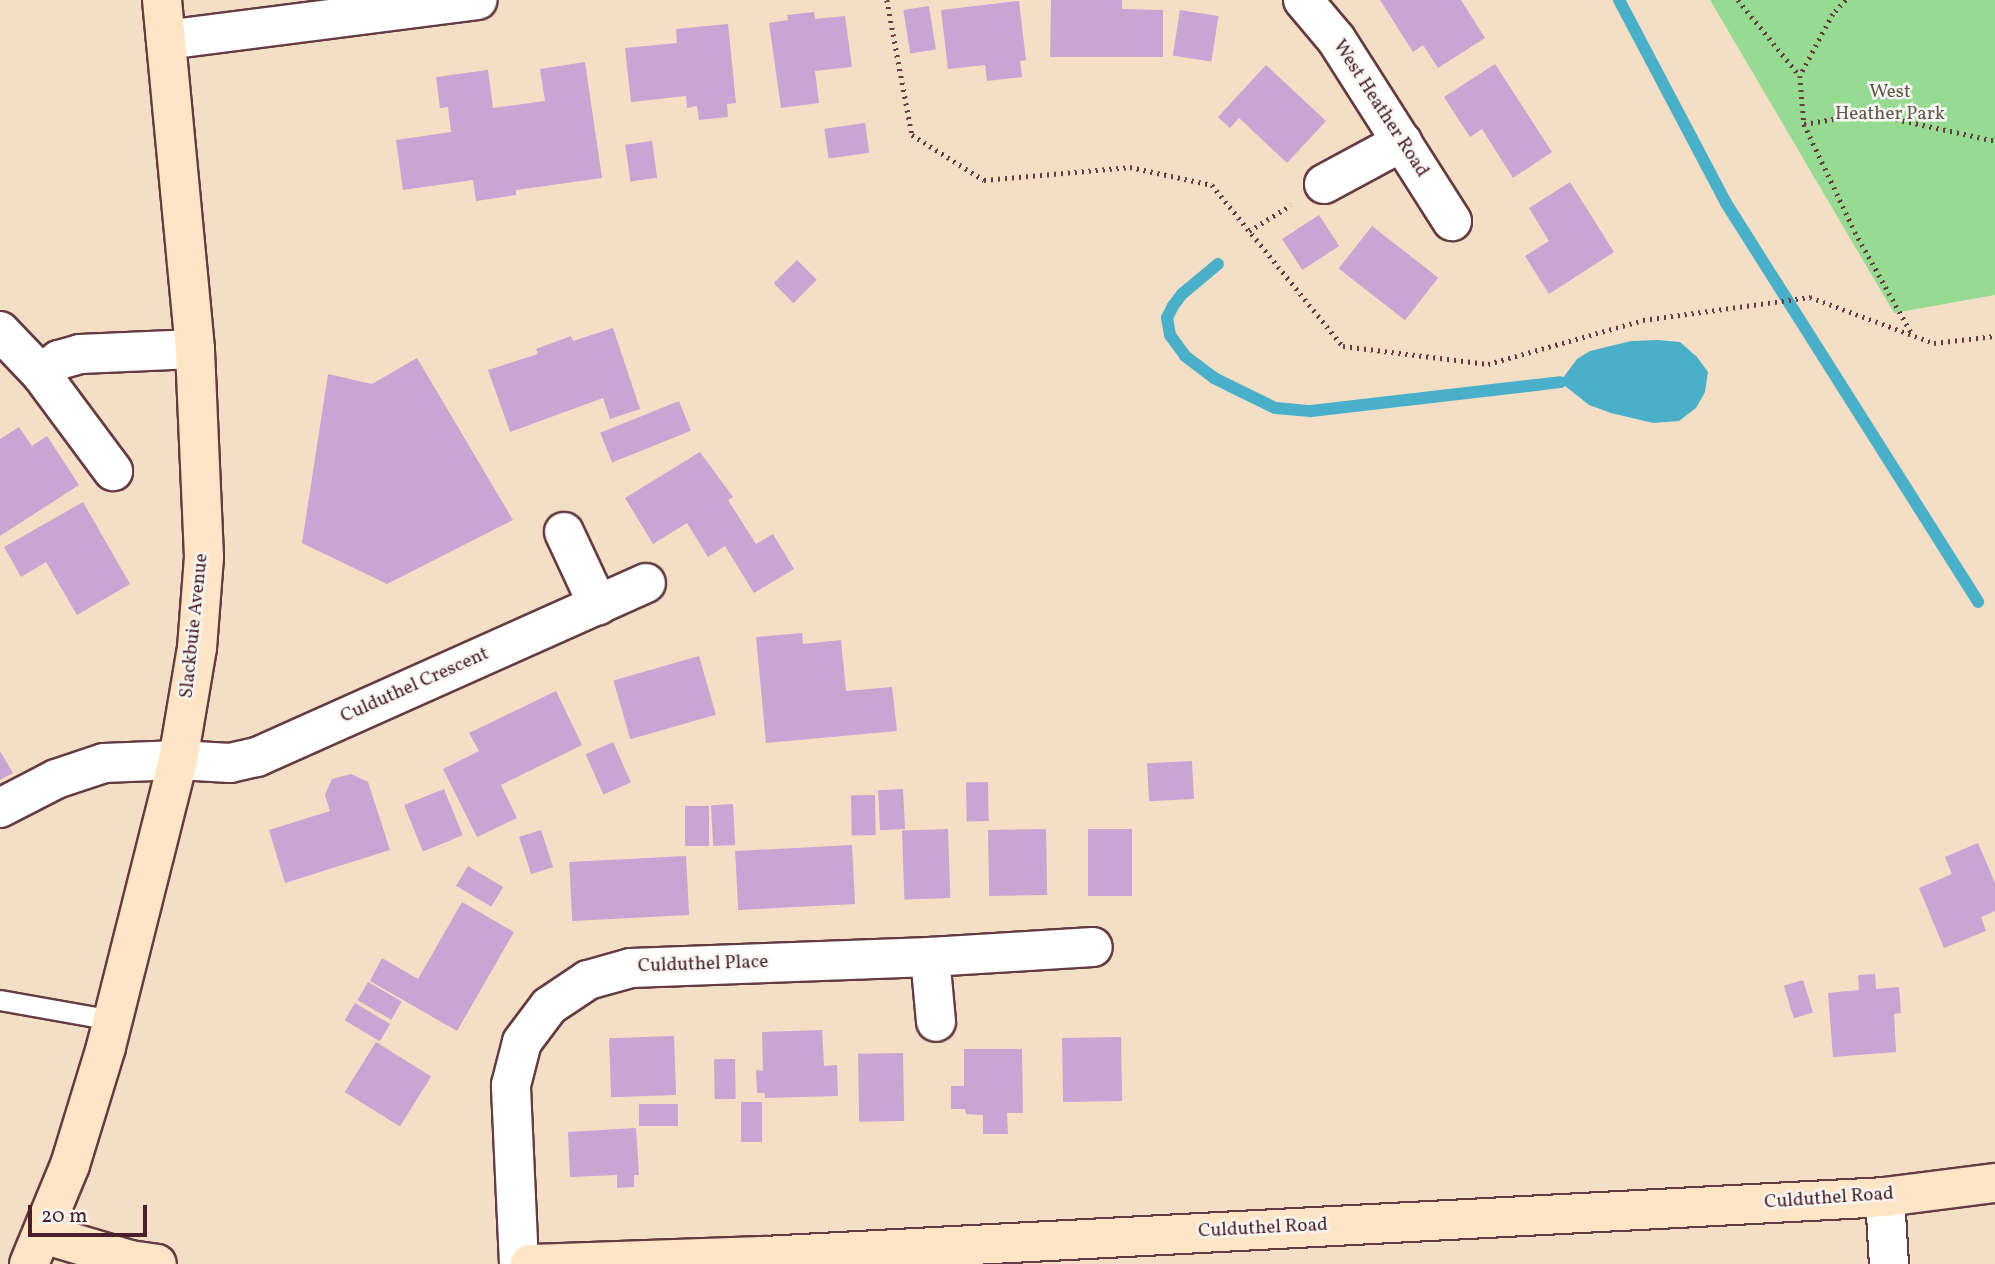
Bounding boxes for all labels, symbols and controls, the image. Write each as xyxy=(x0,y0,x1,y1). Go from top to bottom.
street label: West Heather Road xyxy=(1327,36,1433,182)
park label: West Heather Park xyxy=(1835,82,1945,126)
street label: Slackbuie Avenue xyxy=(176,552,214,700)
street label: Culduthel Crescent xyxy=(337,643,493,729)
street label: Culduthel Place xyxy=(637,951,769,979)
street label: Culduthel Road xyxy=(1764,1183,1894,1215)
scale bar xyxy=(32,1190,150,1234)
text: 20 m xyxy=(41,1202,87,1231)
street label: Culduthel Road xyxy=(1198,1214,1328,1244)

